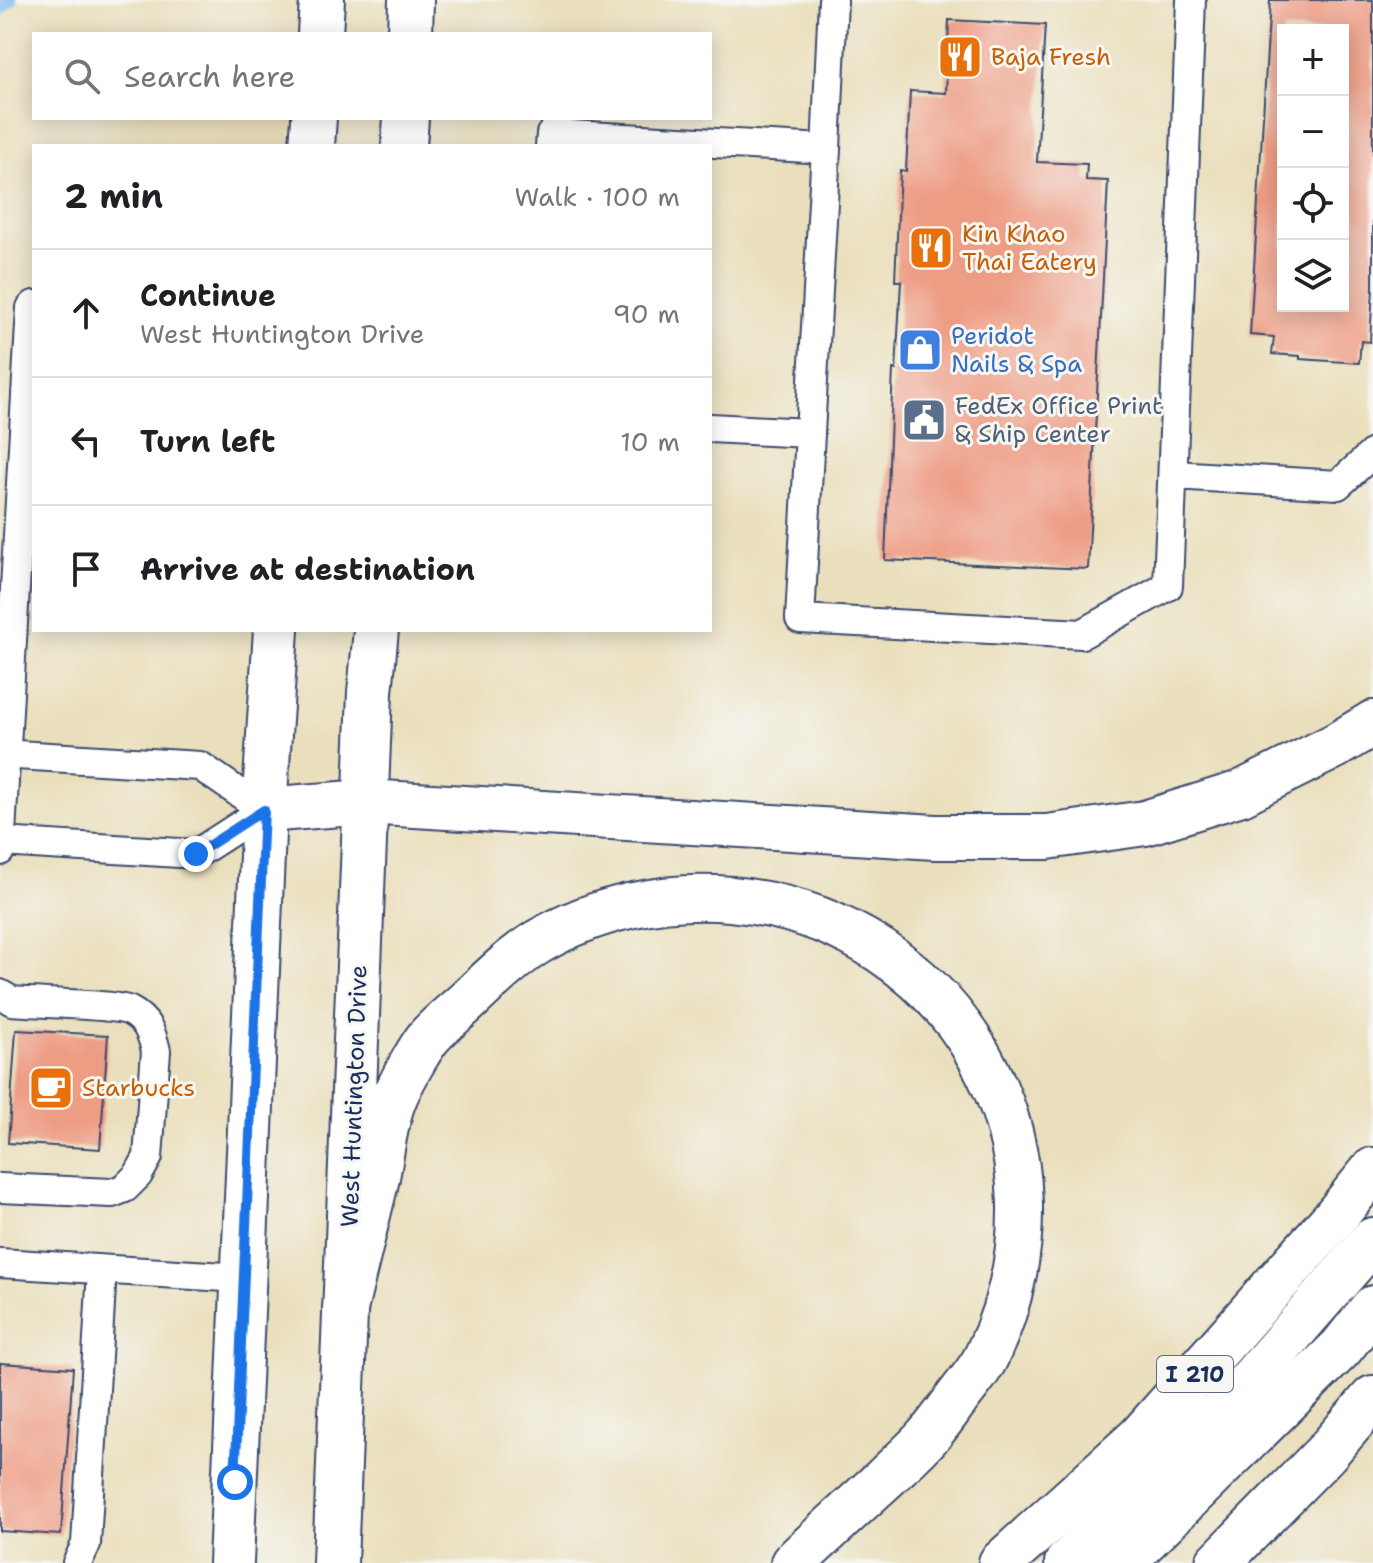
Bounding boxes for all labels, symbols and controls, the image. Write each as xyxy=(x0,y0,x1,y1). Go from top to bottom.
map controls xyxy=(1277,24,1349,312)
button: + xyxy=(1277,24,1349,96)
search box xyxy=(32,32,712,120)
restaurant icon: Baja Fresh xyxy=(936,33,984,81)
place label: Baja Fresh xyxy=(991,41,1111,73)
icon: search xyxy=(60,54,104,98)
text: Search here xyxy=(124,56,295,97)
button: − xyxy=(1277,96,1349,168)
button: locate xyxy=(1277,168,1349,240)
text: 2 min xyxy=(64,173,163,219)
text: Walk · 100 m xyxy=(514,179,680,214)
place label: Kin Khao Thai Eatery xyxy=(962,218,1097,278)
restaurant icon: Kin Khao Thai Eatery xyxy=(907,224,955,272)
button: layers xyxy=(1277,240,1349,312)
text: Continue xyxy=(140,275,276,316)
icon: ahead xyxy=(64,291,108,335)
text: 90 m xyxy=(613,296,680,331)
text: West Huntington Drive xyxy=(140,316,424,351)
place label: Peridot Nails & Spa xyxy=(951,320,1082,380)
shop icon: Peridot Nails & Spa xyxy=(896,326,944,374)
place label: FedEx Office Print & Ship Center xyxy=(955,390,1163,450)
public building icon: FedEx Office Print & Ship Center xyxy=(900,396,948,444)
icon: left xyxy=(64,419,108,463)
text: Turn left xyxy=(140,421,275,462)
text: 10 m xyxy=(620,424,680,459)
icon: arrive xyxy=(64,547,108,591)
text: Arrive at destination xyxy=(140,549,475,590)
route end xyxy=(178,836,214,872)
street label: West Huntington Drive xyxy=(333,964,375,1228)
cafe icon: Starbucks xyxy=(27,1064,75,1112)
place label: Starbucks xyxy=(82,1072,195,1104)
road number: I 210 xyxy=(1157,1356,1233,1392)
route start xyxy=(217,1464,253,1500)

